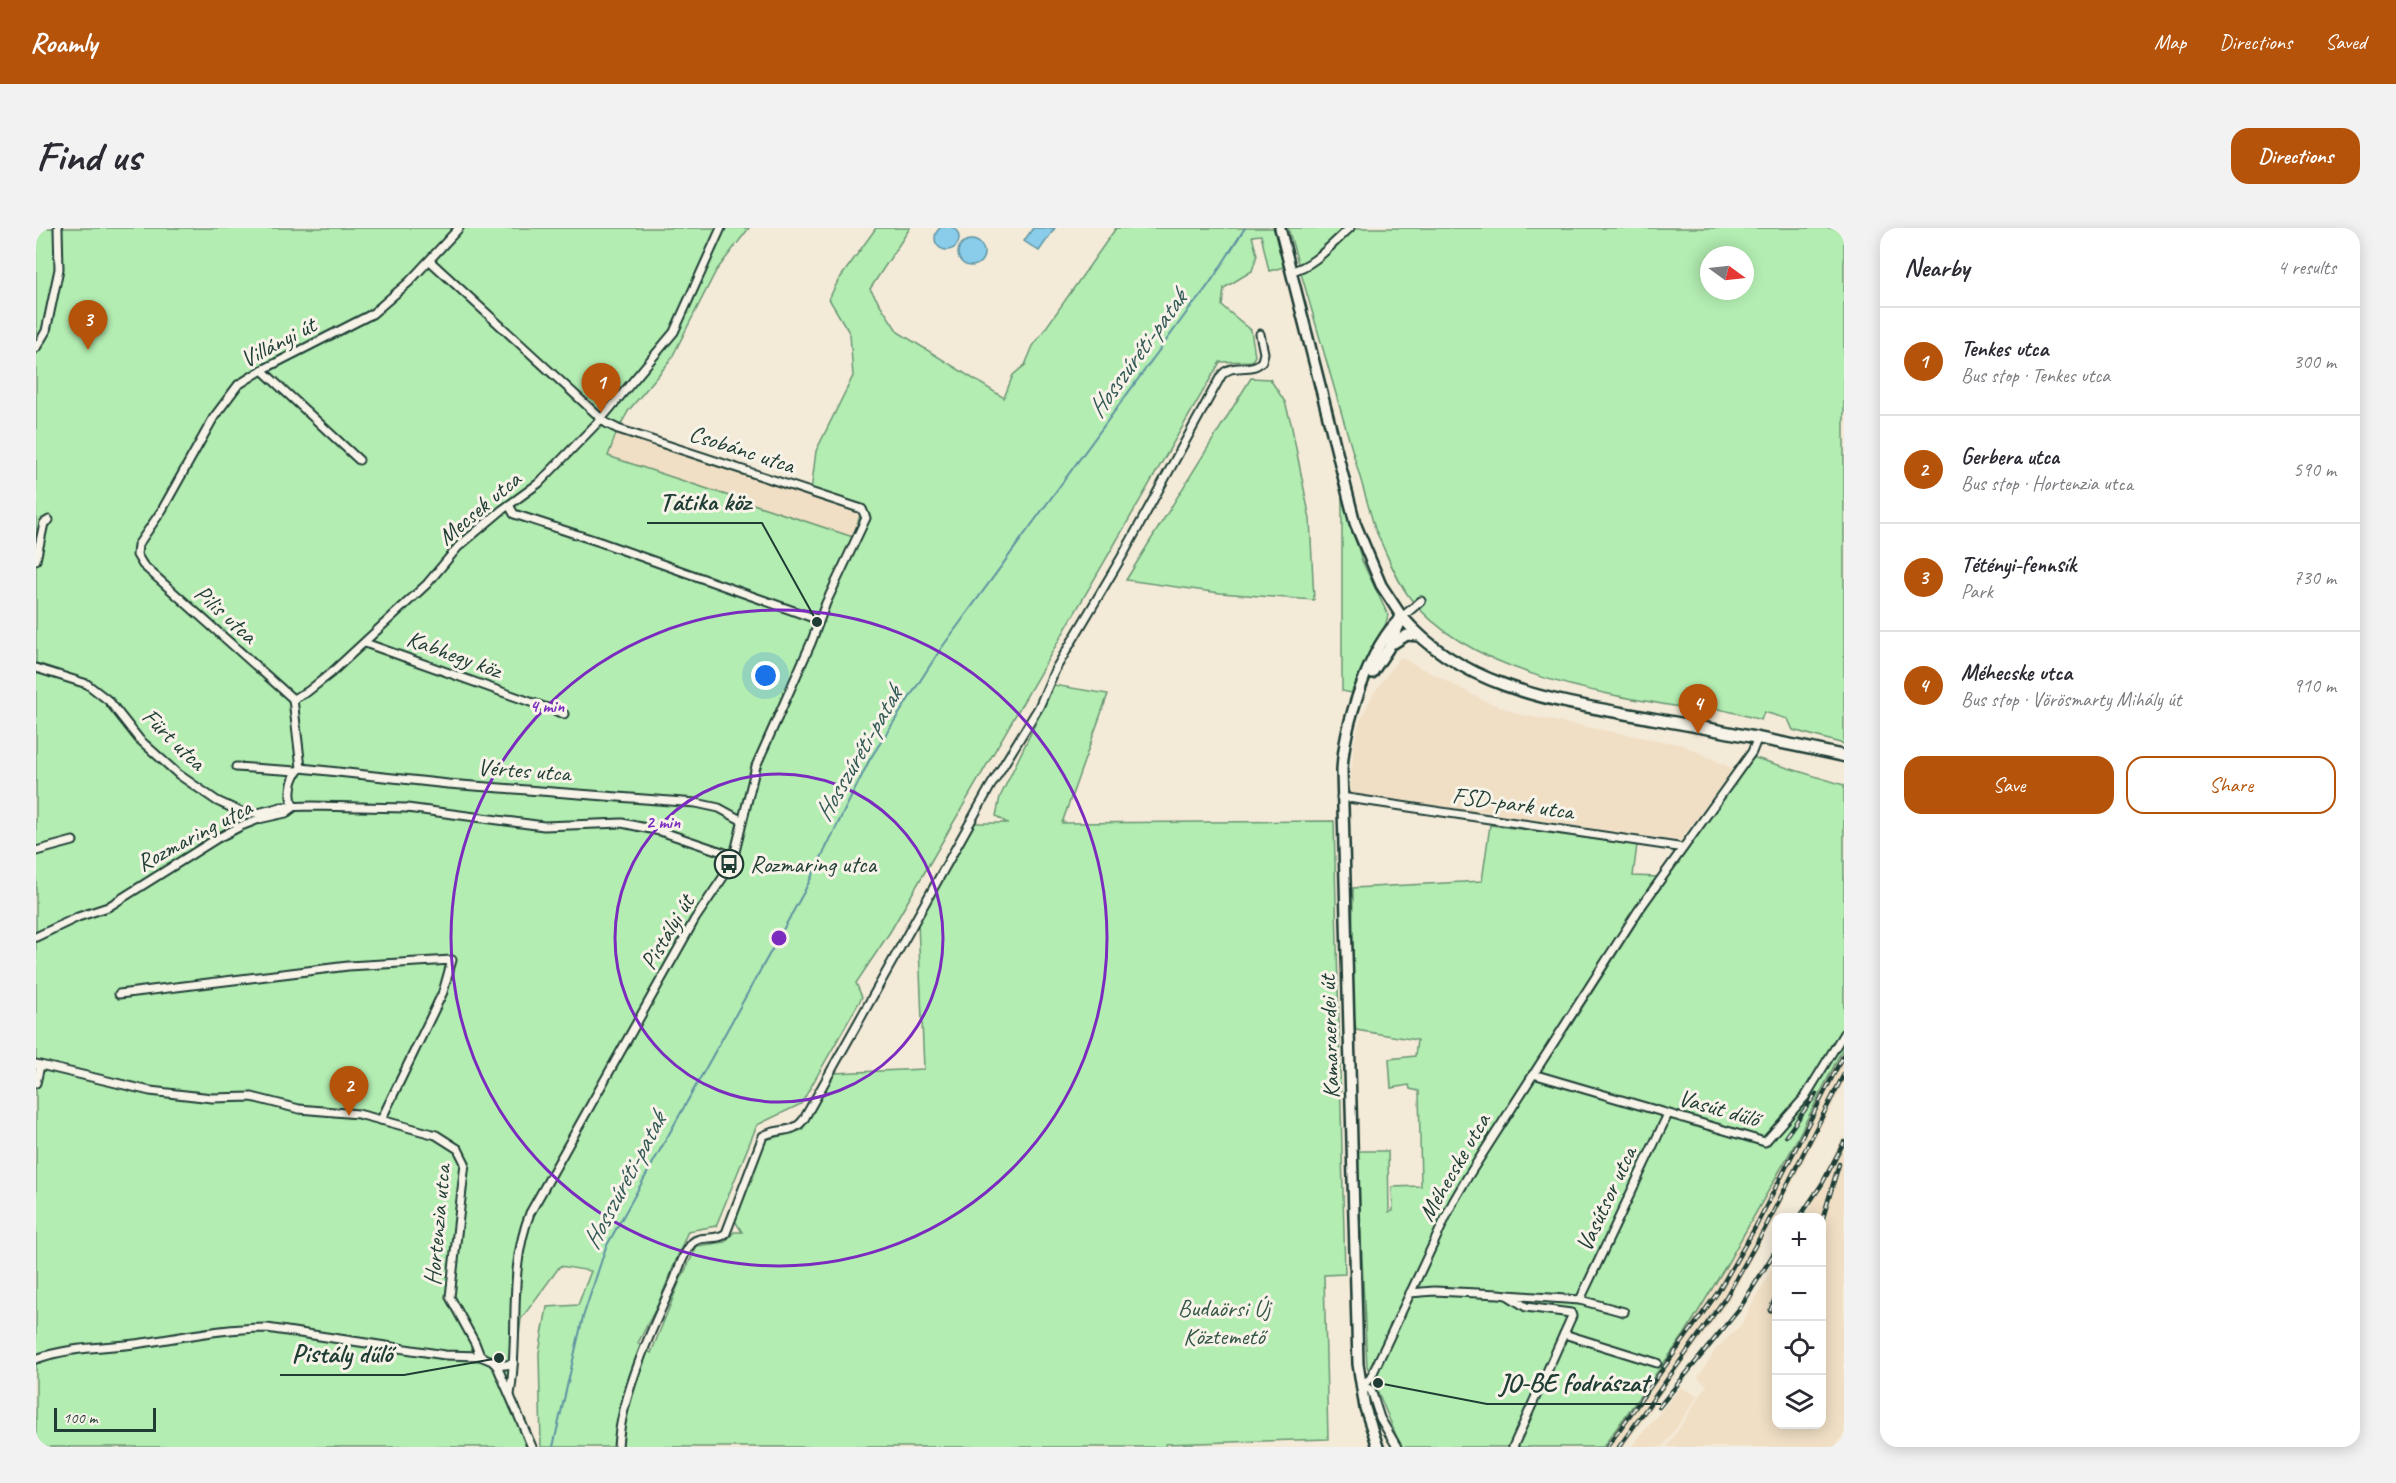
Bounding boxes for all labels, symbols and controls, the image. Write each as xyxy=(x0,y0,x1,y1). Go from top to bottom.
text: Roamly xyxy=(30,25,97,60)
text: Map xyxy=(2154,29,2186,55)
text: Directions xyxy=(2219,29,2292,55)
text: Saved xyxy=(2325,29,2366,55)
button: Directions xyxy=(2231,128,2360,184)
text: Find us xyxy=(36,130,141,183)
north arrow xyxy=(1700,246,1754,300)
text: Nearby xyxy=(1904,251,1969,284)
text: 4 results xyxy=(2277,255,2336,280)
water label: Hosszúréti-patak xyxy=(1080,280,1197,424)
pin: 3 xyxy=(68,300,108,350)
street label: Villányi út xyxy=(235,309,323,374)
text: Tenkes utca xyxy=(1961,335,2048,363)
text: 1 xyxy=(1919,349,1928,374)
text: 300 m xyxy=(2293,349,2336,374)
text: Bus stop · Tenkes utca xyxy=(1961,363,2110,388)
pin: 1 xyxy=(582,364,620,413)
street label: Csobánc utca xyxy=(686,418,800,480)
text: Gerbera utca xyxy=(1961,443,2059,471)
text: 2 xyxy=(1919,457,1928,482)
text: 590 m xyxy=(2293,457,2336,482)
street label: Mecsek utca xyxy=(431,463,528,552)
text: Bus stop · Hortenzia utca xyxy=(1961,471,2133,496)
callout: Tátika köz xyxy=(647,479,762,523)
text: Tátika köz xyxy=(660,485,753,518)
text: Tétényi-fennsík xyxy=(1961,551,2076,579)
text: 3 xyxy=(1919,565,1928,590)
text: 730 m xyxy=(2293,565,2336,590)
street label: Pilis utca xyxy=(188,578,265,651)
text: Park xyxy=(1961,579,1993,604)
street label: Kabhegy köz xyxy=(403,623,507,686)
text: Méhecske utca xyxy=(1961,659,2072,687)
your location xyxy=(751,661,780,690)
text: 4 xyxy=(1919,673,1928,698)
text: 910 m xyxy=(2293,673,2336,698)
water label: Hosszúréti-patak xyxy=(806,676,912,827)
pin: 4 xyxy=(1678,684,1718,734)
text: Bus stop · Vörösmarty Mihály út xyxy=(1961,687,2181,712)
text: 4 min xyxy=(530,695,565,717)
street label: Fürt utca xyxy=(136,701,213,778)
street label: Vértes utca xyxy=(477,752,574,788)
button: Save xyxy=(1904,756,2114,814)
button: Share xyxy=(2126,756,2336,814)
street label: FSD-park utca xyxy=(1450,780,1578,827)
street label: Rozmaring utca xyxy=(131,791,258,878)
text: 2 min xyxy=(646,811,681,833)
bus stop icon: Rozmaring utca xyxy=(713,848,745,880)
place label: Rozmaring utca xyxy=(750,849,878,879)
street label: Pistályi út xyxy=(633,887,702,975)
centre of rings xyxy=(769,928,789,948)
street label: Kamaraerdei út xyxy=(1312,973,1346,1099)
pin: 2 xyxy=(330,1066,368,1116)
street label: Vasút dűlő xyxy=(1675,1082,1766,1135)
water label: Hosszúréti-patak xyxy=(574,1103,676,1255)
street label: Méhecske utca xyxy=(1411,1107,1498,1226)
street label: Vasútsor utca xyxy=(1569,1140,1644,1256)
street label: Hortenzia utca xyxy=(417,1161,457,1287)
map controls xyxy=(1772,1213,1826,1429)
button: + xyxy=(1772,1213,1826,1267)
button: − xyxy=(1772,1267,1826,1321)
park label: Budaörsi Új Köztemető xyxy=(1178,1293,1273,1351)
button: locate xyxy=(1772,1321,1826,1375)
callout: Pistály dűlő xyxy=(280,1331,404,1375)
text: Pistály dűlő xyxy=(292,1337,397,1370)
callout: JO-BE fodrászat xyxy=(1487,1360,1661,1404)
text: JO-BE fodrászat xyxy=(1497,1366,1653,1399)
button: layers xyxy=(1772,1375,1826,1429)
scale bar xyxy=(54,1405,156,1432)
text: 100 m xyxy=(63,1408,97,1428)

